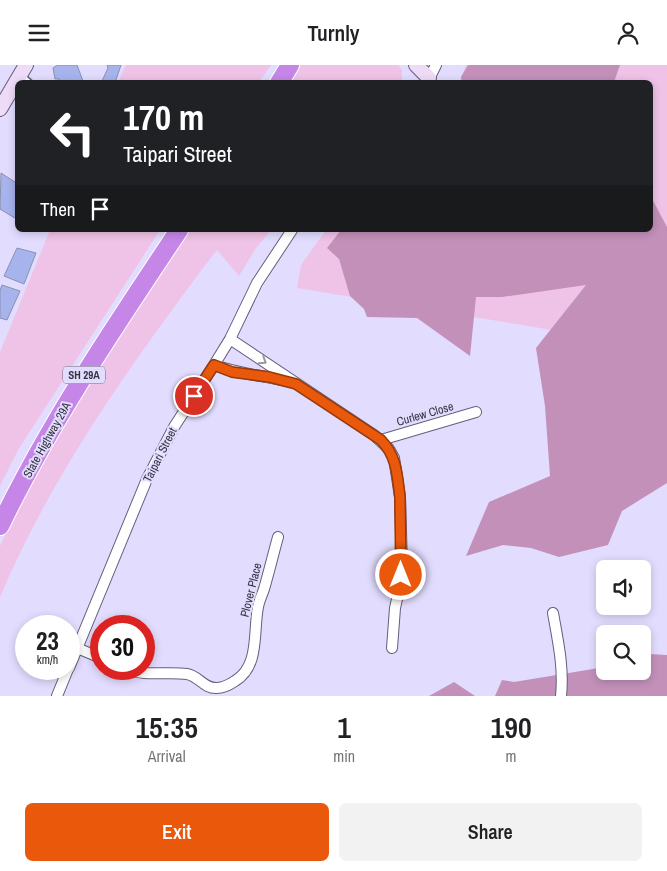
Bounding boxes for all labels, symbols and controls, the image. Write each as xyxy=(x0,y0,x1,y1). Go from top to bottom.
text: Turnly xyxy=(307,18,360,48)
icon: menu xyxy=(25,19,53,47)
icon: person xyxy=(614,19,642,47)
text: 170 m xyxy=(123,94,204,141)
icon: left xyxy=(40,100,105,165)
text: Taipari Street xyxy=(123,139,232,169)
icon: arrive xyxy=(86,195,114,223)
text: Then xyxy=(40,196,76,222)
one-way arrow xyxy=(257,355,267,364)
road number: SH 29A xyxy=(63,367,105,383)
pin xyxy=(173,375,215,417)
icon: arrive xyxy=(180,382,208,410)
street label: Curlew Close xyxy=(395,398,455,430)
street label: State Highway 29A xyxy=(20,399,75,481)
street label: Taipari Street xyxy=(139,425,181,485)
position arrow xyxy=(374,548,426,600)
map controls xyxy=(596,560,651,680)
button: sound xyxy=(596,560,651,615)
street label: Plover Place xyxy=(237,561,265,619)
speed limit sign: 30 xyxy=(90,615,155,680)
text: 23 xyxy=(36,624,59,658)
button: search xyxy=(596,625,651,680)
text: km/h xyxy=(37,652,58,668)
text: 15:35 xyxy=(135,707,198,747)
text: 1 xyxy=(337,707,351,747)
text: 190 xyxy=(491,707,532,747)
text: Arrival xyxy=(148,745,186,767)
text: min xyxy=(333,745,355,767)
text: m xyxy=(506,745,517,767)
button: Exit xyxy=(25,803,329,861)
button: Share xyxy=(339,803,642,861)

